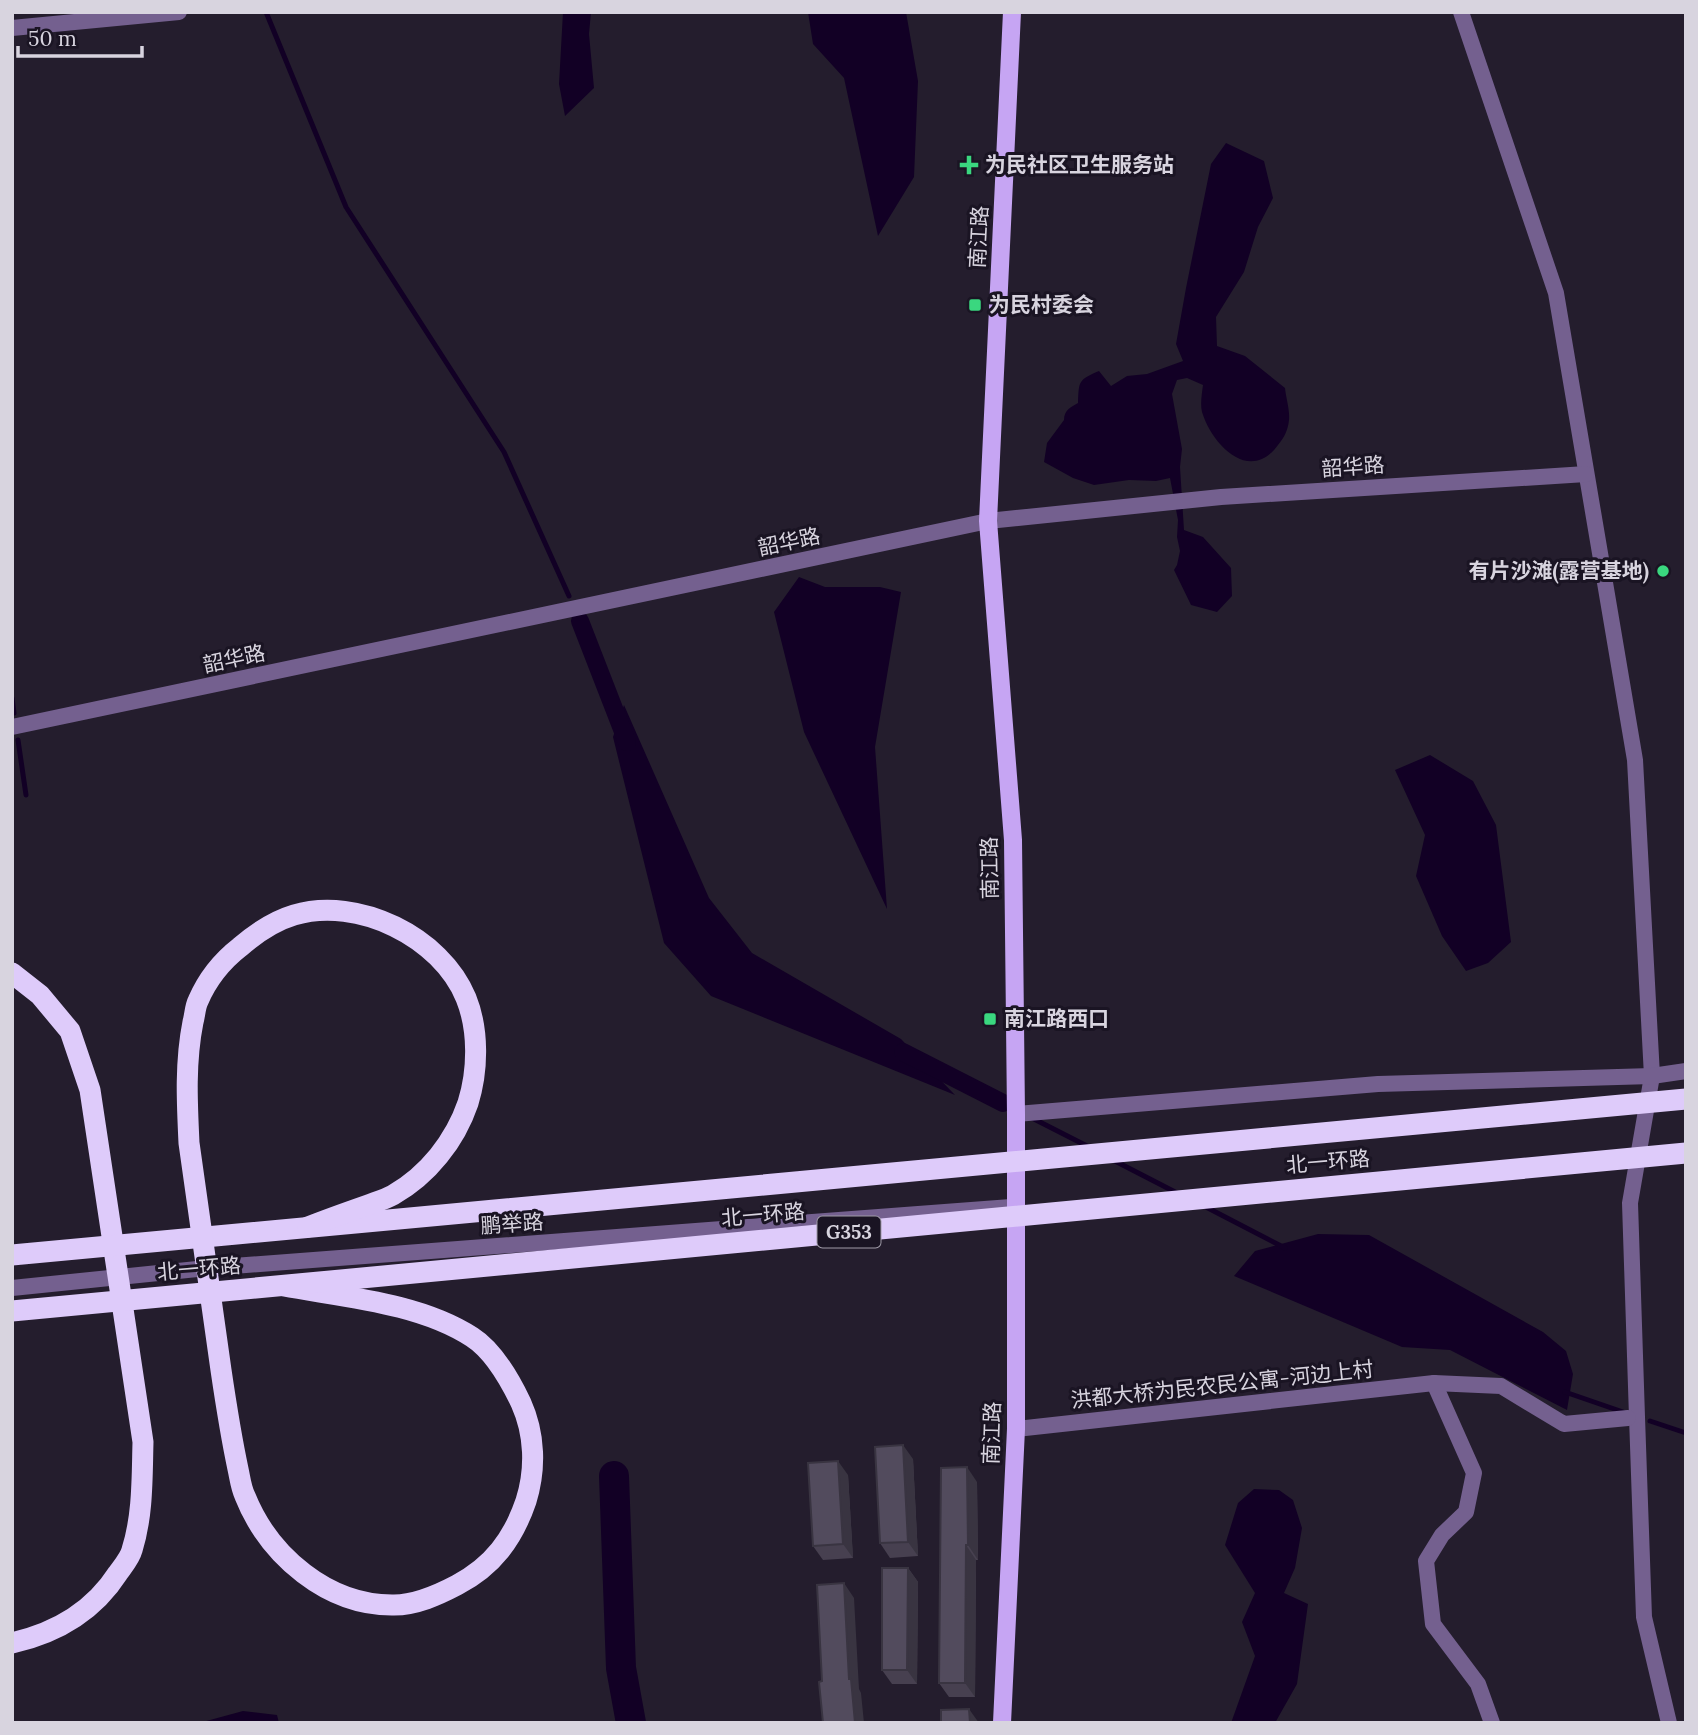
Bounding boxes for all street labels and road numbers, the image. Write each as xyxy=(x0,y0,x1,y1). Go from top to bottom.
street label: 南江路 xyxy=(963,205,994,269)
street label: 韶华路 xyxy=(1321,451,1385,482)
street label: 韶华路 xyxy=(755,522,823,561)
street label: 韶华路 xyxy=(200,639,268,678)
street label: 南江路 xyxy=(975,836,1004,900)
street label: 北一环路 xyxy=(1285,1144,1371,1179)
street label: 北一环路 xyxy=(720,1197,806,1232)
street label: 鹏举路 xyxy=(480,1208,544,1239)
road number: G353 xyxy=(818,1216,880,1248)
street label: 北一环路 xyxy=(156,1251,242,1286)
street label: 洪都大桥为民农民公寓-河边上村 xyxy=(1069,1355,1375,1414)
street label: 南江路 xyxy=(977,1401,1006,1465)

